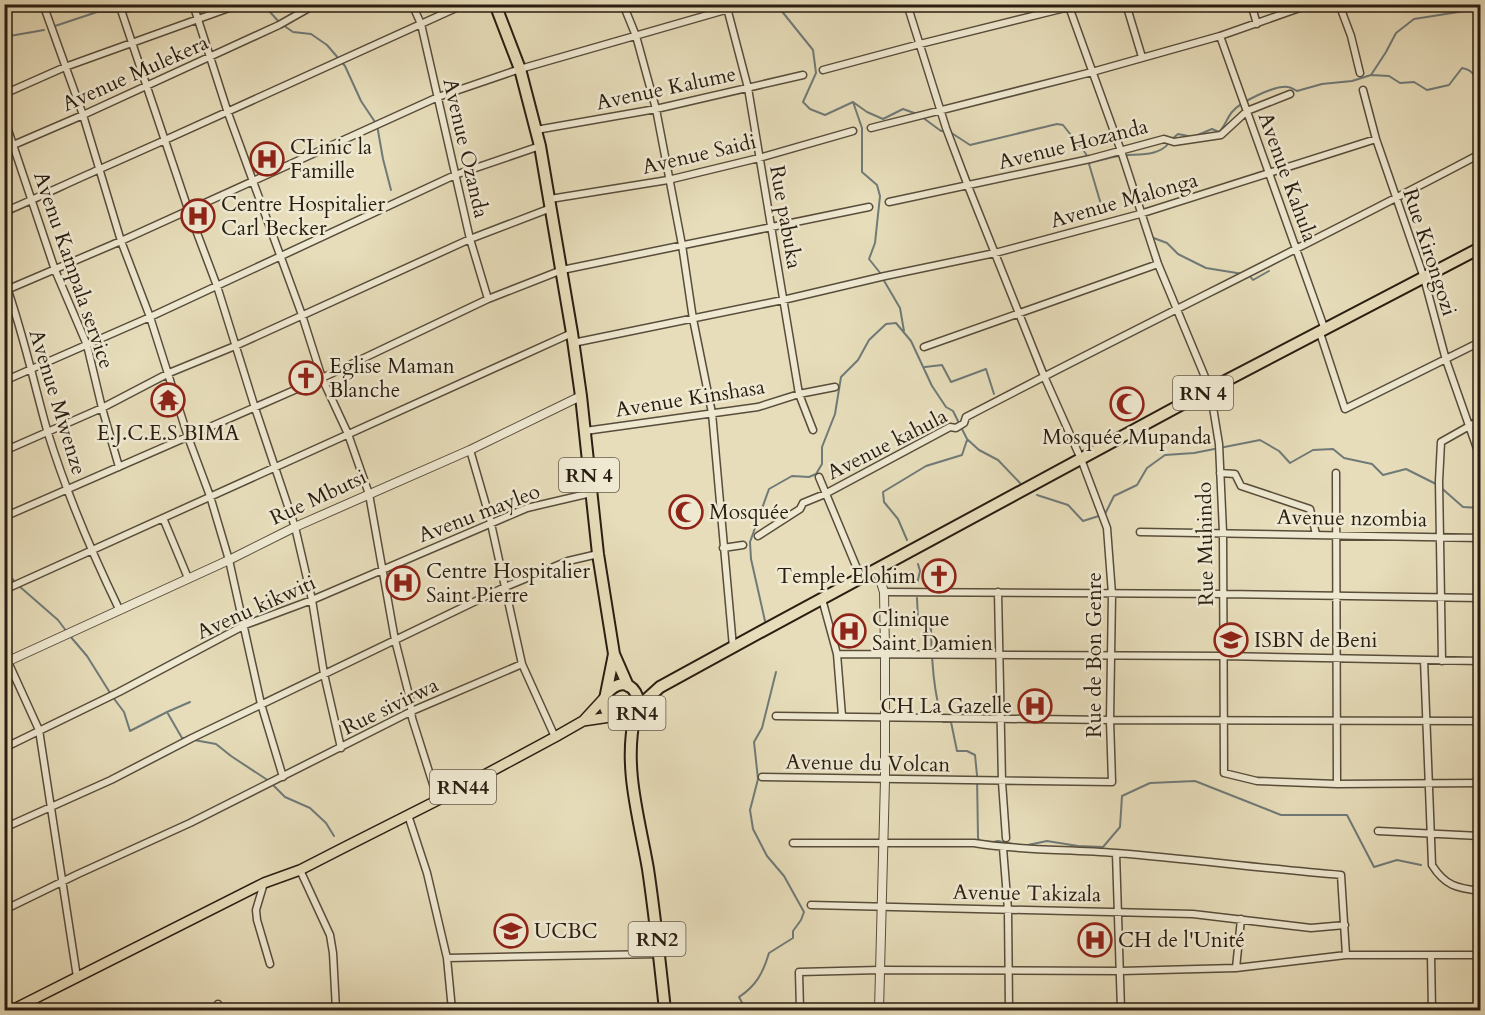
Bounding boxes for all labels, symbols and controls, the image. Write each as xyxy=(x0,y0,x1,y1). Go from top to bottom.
street label: Avenue Mulekera xyxy=(57,28,213,119)
street label: Avenue Kalume xyxy=(593,59,739,117)
street label: Avenue Ozanda xyxy=(435,75,496,221)
street label: Avenue Kahula xyxy=(1251,108,1324,246)
street label: Avenue Hozanda xyxy=(995,112,1151,177)
street label: Avenue Saidi xyxy=(639,127,759,182)
place label: CLinic la Famille xyxy=(290,133,372,186)
hospital icon: CLinic la Famille xyxy=(249,141,285,177)
street label: Rue pabuka xyxy=(762,163,809,271)
street label: Avenue Malonga xyxy=(1047,166,1201,235)
street label: Avenu Kampala service xyxy=(26,168,121,373)
street label: Rue Kirongozi xyxy=(1395,185,1464,320)
place label: Centre Hospitalier Carl Becker xyxy=(221,190,386,243)
hospital icon: Centre Hospitalier Carl Becker xyxy=(180,198,216,234)
street label: Avenue Mwenze xyxy=(22,326,93,478)
place label: Eglise Maman Blanche xyxy=(329,352,455,405)
church icon: Eglise Maman Blanche xyxy=(288,360,324,396)
street label: Avenue Kinshasa xyxy=(613,372,767,425)
road number: RN 4 xyxy=(1173,376,1233,410)
temple icon: E.J.C.E.S BIMA xyxy=(150,382,186,418)
mosque icon: Mosquée Mupanda xyxy=(1109,386,1145,422)
street label: Avenue kahula xyxy=(822,402,952,487)
place label: E.J.C.E.S BIMA xyxy=(97,419,239,448)
place label: Mosquée Mupanda xyxy=(1042,423,1212,452)
road number: RN 4 xyxy=(559,458,619,492)
street label: Rue Mbutsi xyxy=(265,462,371,532)
street label: Avenu mayleo xyxy=(414,477,544,550)
street label: Rue Muhindo xyxy=(1190,482,1221,606)
mosque icon: Mosquée xyxy=(668,494,704,530)
place label: Mosquée xyxy=(709,498,789,527)
street label: Avenue nzombia xyxy=(1277,503,1427,534)
place label: Centre Hospitalier Saint Pierre xyxy=(426,557,591,610)
church icon: Temple Elohim xyxy=(921,558,957,594)
place label: Temple Elohim xyxy=(777,562,916,591)
hospital icon: Centre Hospitalier Saint Pierre xyxy=(385,565,421,601)
street label: Avenu kikwiti xyxy=(192,568,321,647)
street label: Rue de Bon Genre xyxy=(1080,572,1109,738)
place label: Clinique Saint Damien xyxy=(872,605,993,658)
hospital icon: Clinique Saint Damien xyxy=(831,613,867,649)
school or university icon: ISBN de Beni xyxy=(1213,622,1249,658)
place label: ISBN de Beni xyxy=(1254,626,1378,655)
street label: Rue sivirwa xyxy=(337,671,443,742)
hospital icon: CH La Gazelle xyxy=(1017,688,1053,724)
place label: CH La Gazelle xyxy=(880,692,1012,721)
road number: RN4 xyxy=(608,696,666,730)
street label: Avenue du Volcan xyxy=(785,748,951,779)
road number: RN44 xyxy=(430,770,496,804)
street label: Avenue Takizala xyxy=(953,878,1101,909)
school or university icon: UCBC xyxy=(493,913,529,949)
place label: UCBC xyxy=(534,917,598,946)
road number: RN2 xyxy=(628,922,686,956)
hospital icon: CH de l'Unité xyxy=(1077,922,1113,958)
place label: CH de l'Unité xyxy=(1118,926,1245,955)

